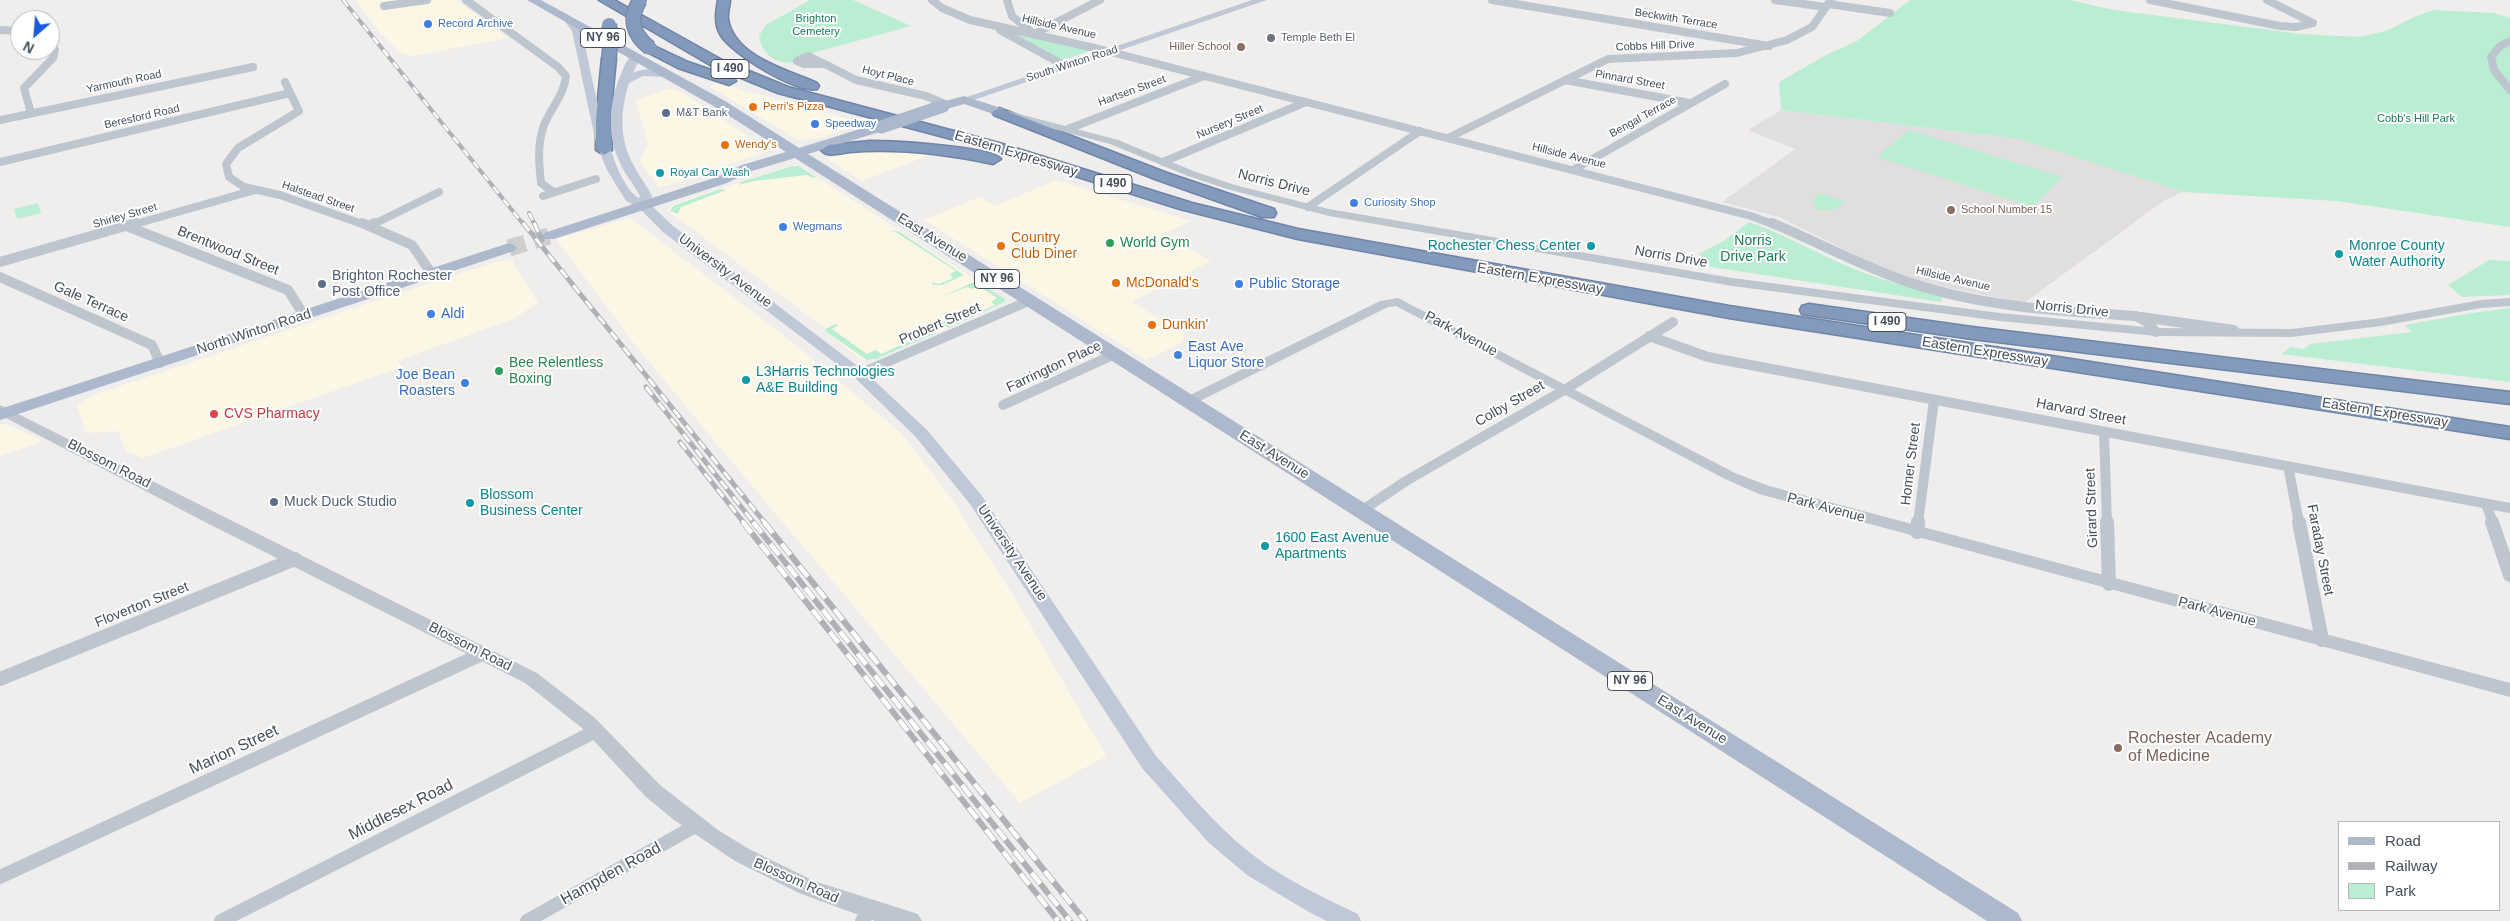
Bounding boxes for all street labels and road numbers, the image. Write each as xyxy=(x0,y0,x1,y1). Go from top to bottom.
street label: Beckwith Terrace xyxy=(1634,6,1718,32)
street label: Hillside Avenue xyxy=(1021,12,1097,42)
road number: NY 96 xyxy=(580,28,626,48)
street label: Cobbs Hill Drive xyxy=(1615,38,1695,54)
street label: South Winton Road xyxy=(1025,43,1119,85)
road number: I 490 xyxy=(711,60,749,78)
street label: Hoyt Place xyxy=(861,63,915,89)
street label: Pinnard Street xyxy=(1594,67,1666,93)
street label: Yarmouth Road xyxy=(85,68,163,96)
street label: Hartsen Street xyxy=(1096,73,1168,109)
street label: Bengal Terrace xyxy=(1607,93,1679,141)
street label: Beresford Road xyxy=(103,102,181,132)
street label: Nursery Street xyxy=(1195,102,1265,142)
street label: Eastern Expressway xyxy=(953,127,1079,181)
street label: Hillside Avenue xyxy=(1531,140,1607,172)
street label: Norris Drive xyxy=(1236,166,1312,200)
road number: I 490 xyxy=(1094,174,1132,193)
street label: Halstead Street xyxy=(280,178,356,216)
street label: Shirley Street xyxy=(91,201,159,231)
street label: East Avenue xyxy=(894,210,970,266)
street label: Brentwood Street xyxy=(175,223,281,279)
street label: University Avenue xyxy=(675,230,775,312)
street label: Norris Drive xyxy=(1633,242,1709,272)
street label: Eastern Expressway xyxy=(1476,260,1604,298)
street label: Hillside Avenue xyxy=(1915,264,1991,294)
road number: NY 96 xyxy=(974,270,1020,288)
street label: Gale Terrace xyxy=(51,278,131,326)
street label: Norris Drive xyxy=(2034,297,2110,321)
street label: Probert Street xyxy=(897,299,983,349)
street label: North Winton Road xyxy=(195,306,313,358)
street label: Park Avenue xyxy=(1422,308,1500,360)
road number: I 490 xyxy=(1868,313,1906,332)
street label: Eastern Expressway xyxy=(1921,334,2049,370)
street label: Farrington Place xyxy=(1004,338,1104,396)
street label: Colby Street xyxy=(1472,377,1548,431)
street label: Harvard Street xyxy=(2035,395,2127,429)
street label: Eastern Expressway xyxy=(2321,395,2449,431)
street label: Homer Street xyxy=(1898,422,1924,506)
street label: East Avenue xyxy=(1236,427,1312,483)
street label: Blossom Road xyxy=(65,436,153,492)
street label: Girard Street xyxy=(2082,468,2102,548)
street label: Park Avenue xyxy=(1785,490,1867,526)
street label: University Avenue xyxy=(974,502,1050,604)
street label: Faraday Street xyxy=(2303,503,2337,597)
street label: Floverton Street xyxy=(93,579,191,631)
street label: Park Avenue xyxy=(2176,594,2258,630)
street label: Blossom Road xyxy=(426,619,514,675)
road number: NY 96 xyxy=(1608,671,1652,690)
street label: East Avenue xyxy=(1654,692,1730,748)
street label: Marion Street xyxy=(186,721,282,779)
street label: Middlesex Road xyxy=(346,775,456,845)
street label: Hampden Road xyxy=(557,838,665,910)
street label: Blossom Road xyxy=(751,855,841,907)

